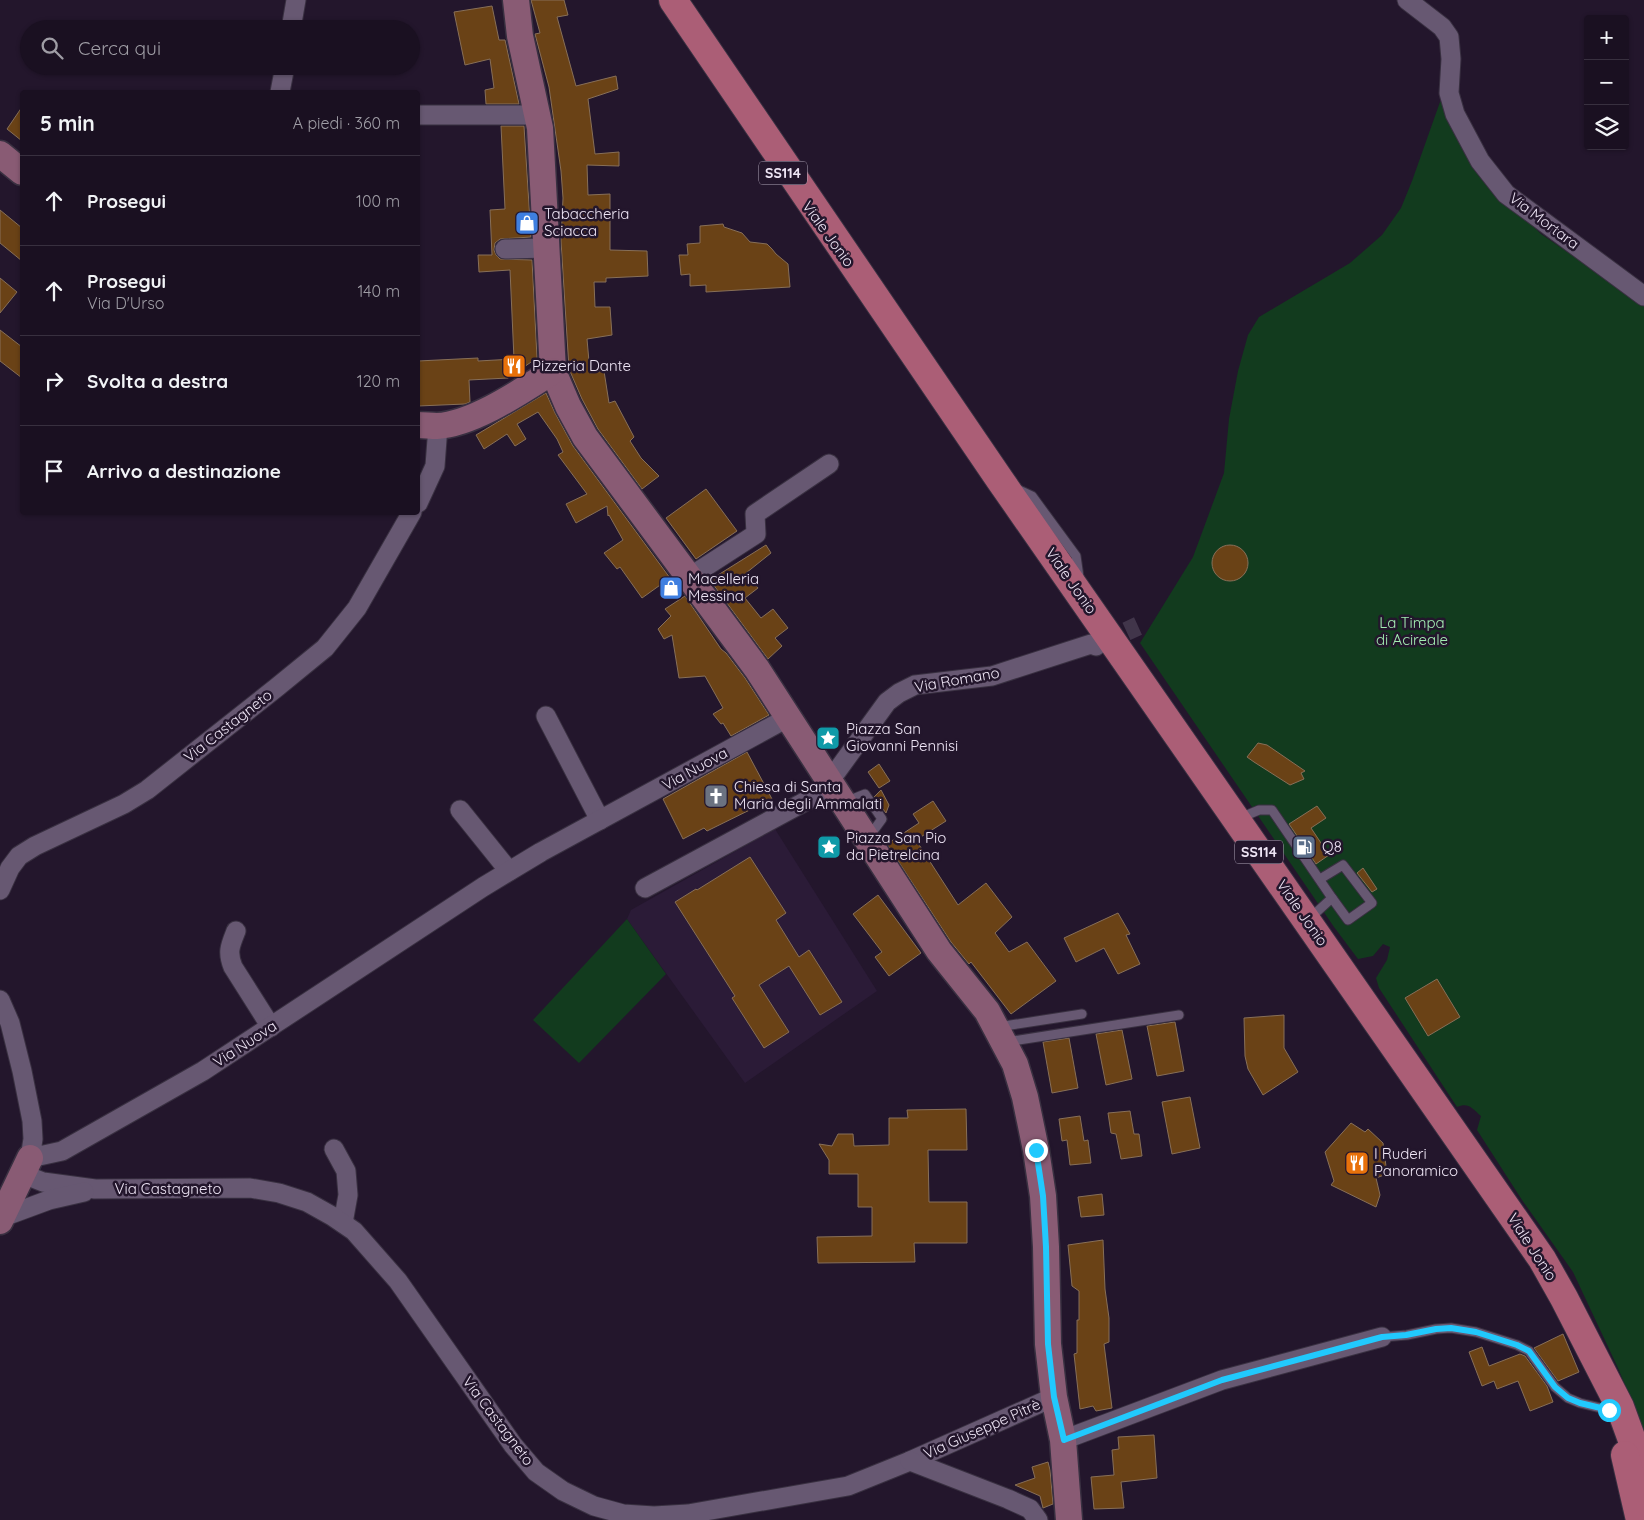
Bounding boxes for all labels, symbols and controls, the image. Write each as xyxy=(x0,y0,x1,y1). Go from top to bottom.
map controls xyxy=(1584,15,1629,150)
button: + xyxy=(1584,15,1629,60)
search box xyxy=(20,20,420,75)
icon: search xyxy=(38,34,66,62)
text: Cerca qui xyxy=(78,36,161,60)
button: − xyxy=(1584,60,1629,105)
button: layers xyxy=(1584,105,1629,150)
text: 5 min xyxy=(40,110,95,136)
text: A piedi · 360 m xyxy=(293,113,400,133)
road number: SS114 xyxy=(759,162,807,184)
icon: ahead xyxy=(40,187,68,215)
street label: Via Mortara xyxy=(1506,188,1583,253)
text: Prosegui xyxy=(87,189,166,213)
text: 100 m xyxy=(356,191,400,211)
street label: Viale Jonio xyxy=(798,197,859,270)
place label: Tabaccheria Sciacca xyxy=(544,204,629,240)
shop icon: Tabaccheria Sciacca xyxy=(514,210,540,236)
text: Prosegui xyxy=(87,269,166,293)
icon: ahead xyxy=(40,277,68,305)
text: 140 m xyxy=(357,281,400,301)
text: Via D'Urso xyxy=(87,293,164,313)
restaurant icon: Pizzeria Dante xyxy=(501,353,527,379)
place label: Pizzeria Dante xyxy=(532,356,631,375)
icon: right xyxy=(40,367,68,395)
text: Svolta a destra xyxy=(87,369,228,393)
text: 120 m xyxy=(357,371,400,391)
icon: arrive xyxy=(40,457,68,485)
text: Arrivo a destinazione xyxy=(87,459,281,483)
street label: Viale Jonio xyxy=(1042,544,1101,618)
place label: Macelleria Messina xyxy=(688,569,759,605)
shop icon: Macelleria Messina xyxy=(658,575,684,601)
park label: La Timpa di Acireale xyxy=(1376,613,1448,649)
street label: Via Romano xyxy=(913,663,1001,696)
street label: Via Castagneto xyxy=(180,685,276,766)
place label: Piazza San Giovanni Pennisi xyxy=(846,719,958,755)
place icon: Piazza San Giovanni Pennisi xyxy=(815,725,841,751)
street label: Via Nuova xyxy=(659,743,731,794)
place label: Chiesa di Santa Maria degli Ammalati xyxy=(734,777,882,813)
church icon: Chiesa di Santa Maria degli Ammalati xyxy=(703,783,729,809)
place label: Piazza San Pio da Pietrelcina xyxy=(846,828,946,864)
place icon: Piazza San Pio da Pietrelcina xyxy=(816,834,842,860)
fuel station icon: Q8 xyxy=(1291,834,1317,860)
place label: Q8 xyxy=(1322,837,1342,856)
road number: SS114 xyxy=(1235,840,1283,864)
street label: Viale Jonio xyxy=(1273,876,1332,950)
street label: Via Nuova xyxy=(209,1016,280,1071)
route end xyxy=(1025,1139,1048,1162)
place label: I Ruderi Panoramico xyxy=(1374,1144,1458,1180)
restaurant icon: I Ruderi Panoramico xyxy=(1344,1150,1370,1176)
street label: Via Castagneto xyxy=(114,1179,222,1198)
street label: Viale Jonio xyxy=(1504,1209,1561,1284)
street label: Via Castagneto xyxy=(459,1372,538,1469)
street label: Via Giuseppe Pitrè xyxy=(920,1394,1043,1463)
route start xyxy=(1598,1399,1621,1422)

